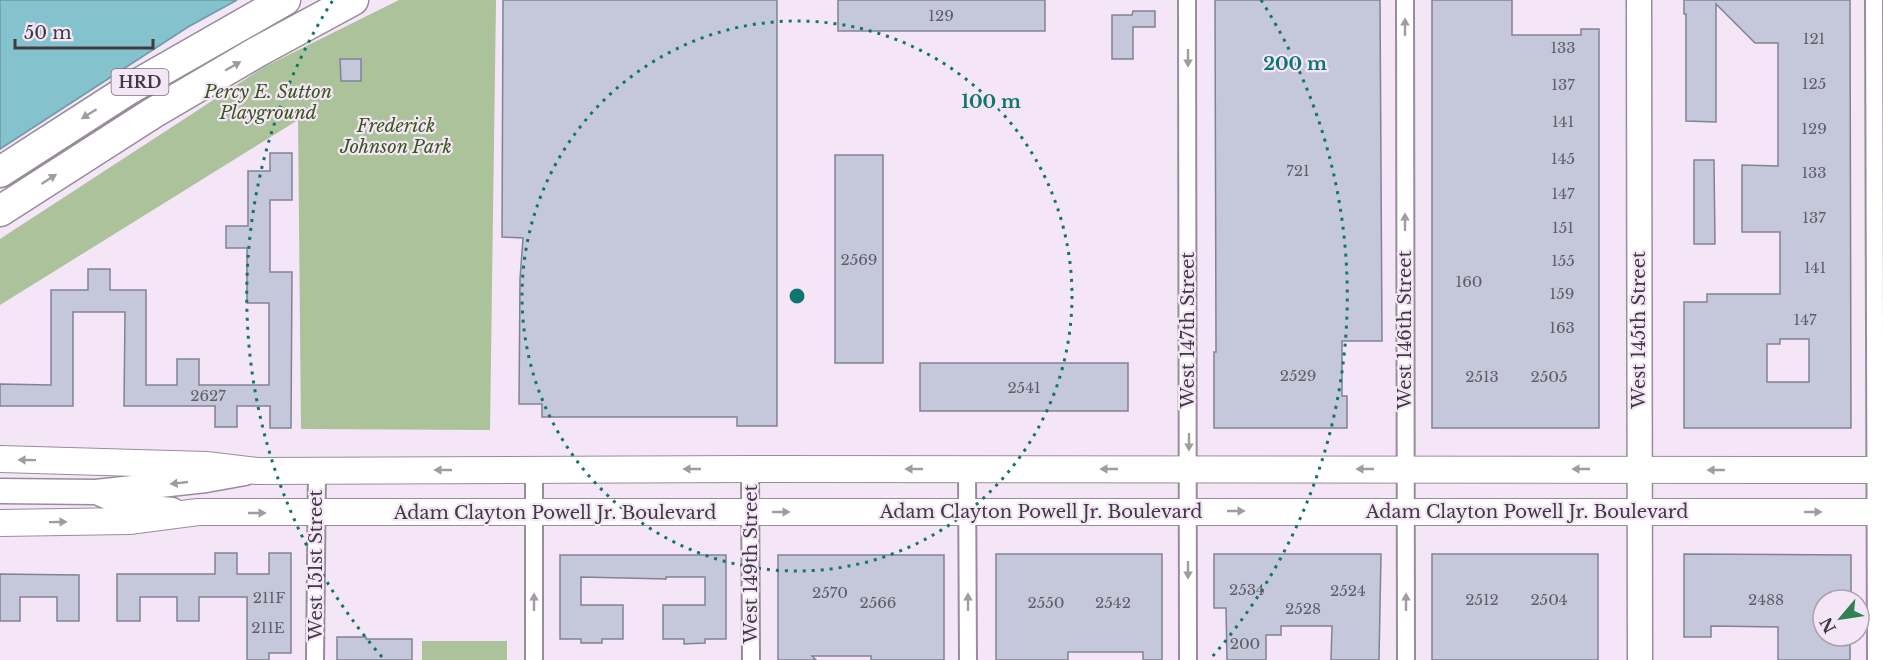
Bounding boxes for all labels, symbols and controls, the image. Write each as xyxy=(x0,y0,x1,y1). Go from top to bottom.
house number: 129 xyxy=(928,6,954,25)
scale bar xyxy=(15,12,153,50)
one-way arrow xyxy=(1400,17,1410,36)
text: 50 m xyxy=(24,22,72,44)
house number: 121 xyxy=(1803,29,1825,48)
house number: 133 xyxy=(1550,38,1576,57)
one-way arrow xyxy=(1183,49,1193,68)
text: 200 m xyxy=(1263,53,1327,75)
one-way arrow xyxy=(225,61,242,71)
road number: HRD xyxy=(112,69,168,95)
house number: 125 xyxy=(1802,74,1826,93)
house number: 137 xyxy=(1551,75,1575,94)
park label: Percy E. Sutton Playground xyxy=(203,81,332,124)
text: 100 m xyxy=(961,91,1021,113)
one-way arrow xyxy=(81,109,97,120)
house number: 141 xyxy=(1552,112,1574,131)
park label: Frederick Johnson Park xyxy=(339,115,452,158)
house number: 129 xyxy=(1801,119,1827,138)
house number: 145 xyxy=(1551,149,1575,168)
house number: 721 xyxy=(1286,161,1310,180)
house number: 133 xyxy=(1801,163,1827,182)
one-way arrow xyxy=(41,173,57,184)
house number: 147 xyxy=(1552,184,1575,203)
house number: 137 xyxy=(1802,208,1826,227)
one-way arrow xyxy=(1400,212,1410,231)
house number: 151 xyxy=(1552,218,1574,237)
house number: 2569 xyxy=(840,250,878,269)
street label: West 146th Street xyxy=(1394,250,1416,410)
house number: 155 xyxy=(1551,251,1575,270)
street label: West 145th Street xyxy=(1628,251,1650,410)
street label: West 147th Street xyxy=(1177,252,1199,409)
house number: 141 xyxy=(1804,258,1826,277)
house number: 160 xyxy=(1455,272,1483,291)
house number: 159 xyxy=(1550,284,1574,303)
centre of rings xyxy=(787,286,807,306)
house number: 147 xyxy=(1794,310,1817,329)
house number: 163 xyxy=(1549,318,1575,337)
house number: 2529 xyxy=(1280,366,1316,385)
house number: 2513 xyxy=(1465,367,1499,386)
house number: 2505 xyxy=(1531,367,1568,386)
house number: 2541 xyxy=(1007,378,1041,397)
house number: 2627 xyxy=(190,386,226,405)
one-way arrow xyxy=(1184,433,1194,452)
one-way arrow xyxy=(18,455,37,464)
one-way arrow xyxy=(682,464,701,474)
one-way arrow xyxy=(905,464,924,474)
one-way arrow xyxy=(1100,464,1119,474)
one-way arrow xyxy=(1355,464,1374,474)
one-way arrow xyxy=(1571,464,1590,474)
one-way arrow xyxy=(433,465,452,475)
one-way arrow xyxy=(1707,465,1726,474)
one-way arrow xyxy=(169,478,188,488)
street label: West 149th Street xyxy=(740,484,762,644)
street label: West 151st Street xyxy=(305,489,327,641)
street label: Adam Clayton Powell Jr. Boulevard xyxy=(879,501,1202,523)
street label: Adam Clayton Powell Jr. Boulevard xyxy=(1365,501,1688,523)
street label: Adam Clayton Powell Jr. Boulevard xyxy=(393,502,716,524)
one-way arrow xyxy=(1226,506,1245,516)
one-way arrow xyxy=(772,507,791,517)
one-way arrow xyxy=(1804,507,1823,517)
one-way arrow xyxy=(247,508,266,518)
one-way arrow xyxy=(49,517,68,527)
one-way arrow xyxy=(1183,561,1193,580)
house number: 2534 xyxy=(1229,580,1265,599)
house number: 2524 xyxy=(1330,581,1366,600)
house number: 2570 xyxy=(812,583,848,602)
house number: 211F xyxy=(253,588,285,607)
north arrow xyxy=(1811,588,1871,648)
house number: 2512 xyxy=(1465,590,1499,609)
house number: 2504 xyxy=(1530,590,1568,609)
house number: 2488 xyxy=(1748,590,1784,609)
one-way arrow xyxy=(529,592,539,611)
one-way arrow xyxy=(963,592,973,611)
one-way arrow xyxy=(1401,592,1411,611)
house number: 2566 xyxy=(859,593,897,612)
house number: 2550 xyxy=(1028,593,1065,612)
house number: 2542 xyxy=(1095,593,1131,612)
house number: 2528 xyxy=(1285,599,1321,618)
text: N xyxy=(1815,614,1840,637)
house number: 211E xyxy=(251,618,285,637)
house number: 200 xyxy=(1230,634,1260,653)

